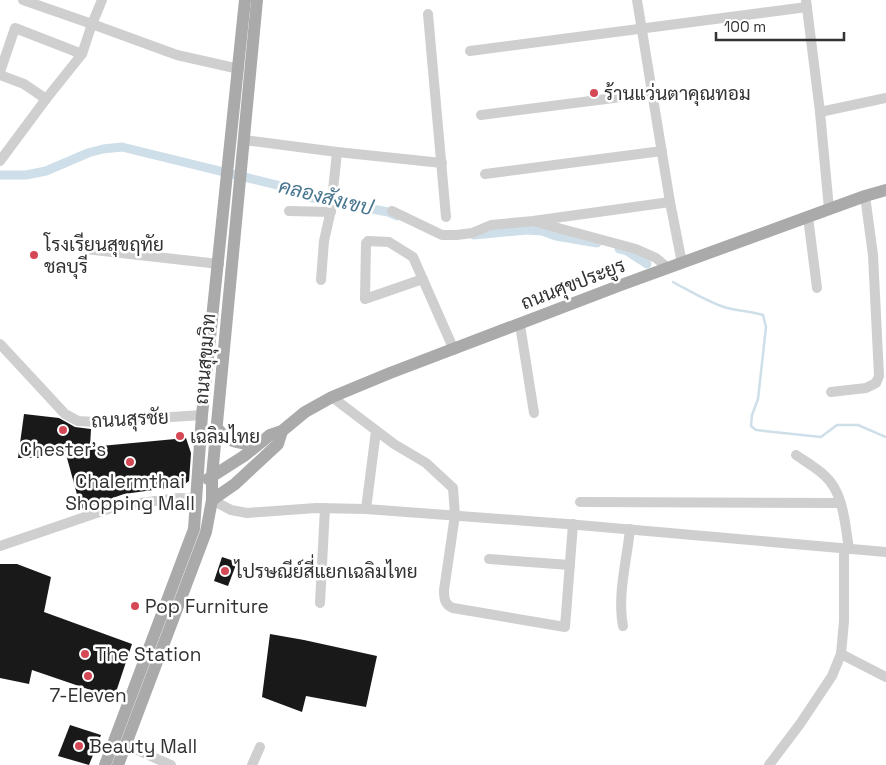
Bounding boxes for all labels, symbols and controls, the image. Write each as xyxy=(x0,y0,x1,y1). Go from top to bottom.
scale bar xyxy=(716,10,844,42)
text: 100 m xyxy=(724,17,766,36)
place label: ร้านแว่นตาคุณทอม xyxy=(604,81,751,106)
marker: ร้านแว่นตาคุณทอม xyxy=(588,87,600,99)
water label: คลองสังเขป xyxy=(276,173,377,221)
place label: โรงเรียนสุขฤทัย ชลบุรี xyxy=(43,232,164,279)
marker: โรงเรียนสุขฤทัย ชลบุรี xyxy=(28,249,40,261)
street label: ถนนศุขประยูร xyxy=(517,253,629,316)
street label: ถนนสุขุมวิท xyxy=(189,312,221,406)
street label: ถนนสุรชัย xyxy=(90,404,170,434)
marker: Chester's xyxy=(57,424,69,436)
place label: เฉลิมไทย xyxy=(190,424,260,449)
marker: เฉลิมไทย xyxy=(174,430,186,442)
place label: Chester's xyxy=(20,437,106,462)
marker: Chalermthai Shopping Mall xyxy=(124,456,136,468)
place label: Chalermthai Shopping Mall xyxy=(65,469,195,516)
place label: ไปรษณีย์สี่แยกเฉลิมไทย xyxy=(233,554,418,584)
marker: ไปรษณีย์สี่แยกเฉลิมไทย xyxy=(219,565,231,577)
place label: Pop Furniture xyxy=(145,594,269,619)
marker: Pop Furniture xyxy=(129,600,141,612)
place label: The Station xyxy=(95,642,201,667)
marker: The Station xyxy=(79,648,91,660)
marker: 7-Eleven xyxy=(82,670,94,682)
place label: 7-Eleven xyxy=(49,683,127,708)
place label: Beauty Mall xyxy=(89,734,197,759)
marker: Beauty Mall xyxy=(73,740,85,752)

